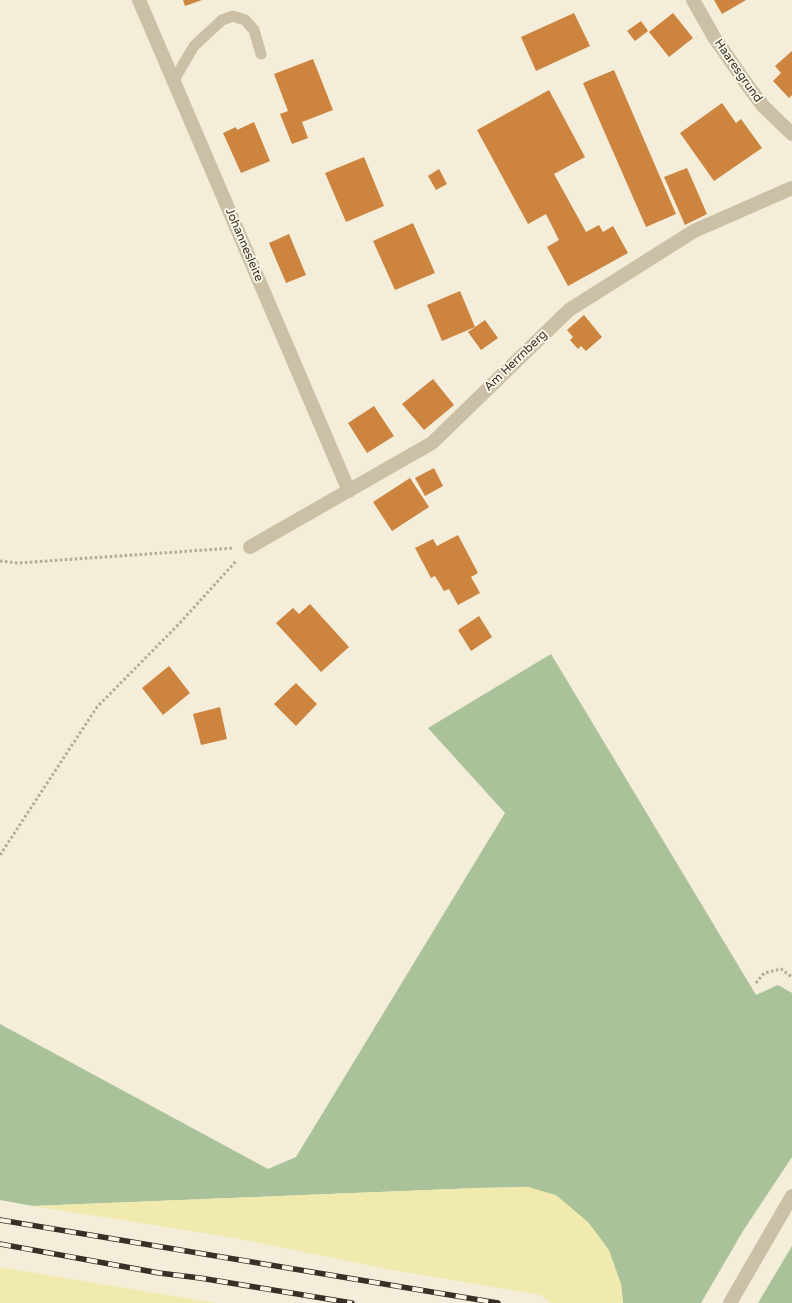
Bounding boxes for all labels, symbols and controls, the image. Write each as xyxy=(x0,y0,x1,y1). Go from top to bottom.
street label: Haaresgrund xyxy=(711,37,765,105)
street label: Johannesleite xyxy=(222,206,266,284)
street label: Am Herrnberg xyxy=(482,327,550,395)

